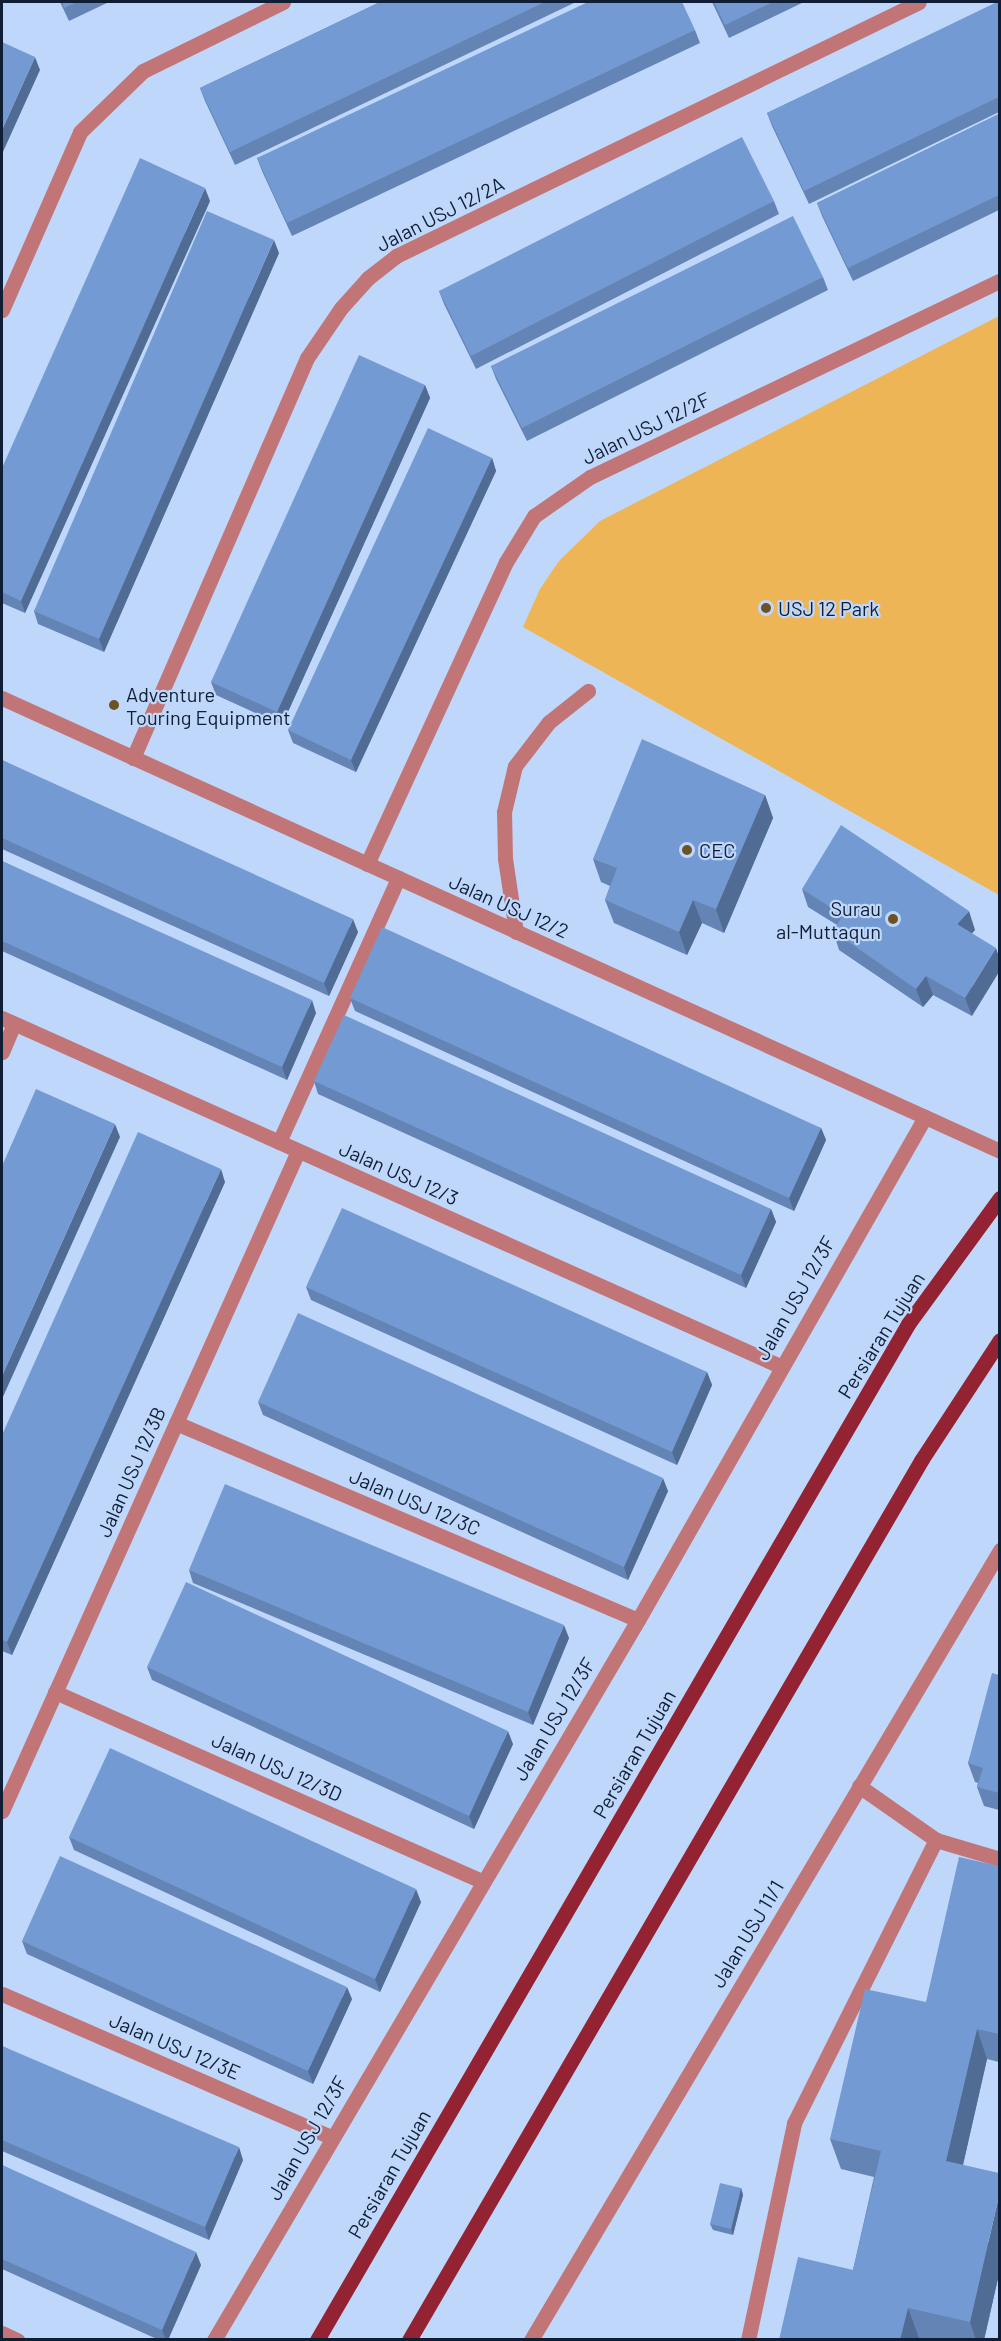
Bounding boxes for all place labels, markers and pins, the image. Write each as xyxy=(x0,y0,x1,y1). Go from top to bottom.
place label: USJ 12 Park xyxy=(778,596,879,620)
marker: USJ 12 Park xyxy=(759,601,773,615)
place label: Adventure Touring Equipment xyxy=(126,682,291,729)
marker: Adventure Touring Equipment xyxy=(107,698,121,712)
place label: CEC xyxy=(699,838,735,862)
marker: CEC xyxy=(680,843,694,857)
place label: Surau al-Muttaqun xyxy=(776,896,881,943)
marker: Surau al-Muttaqun xyxy=(886,912,900,926)

